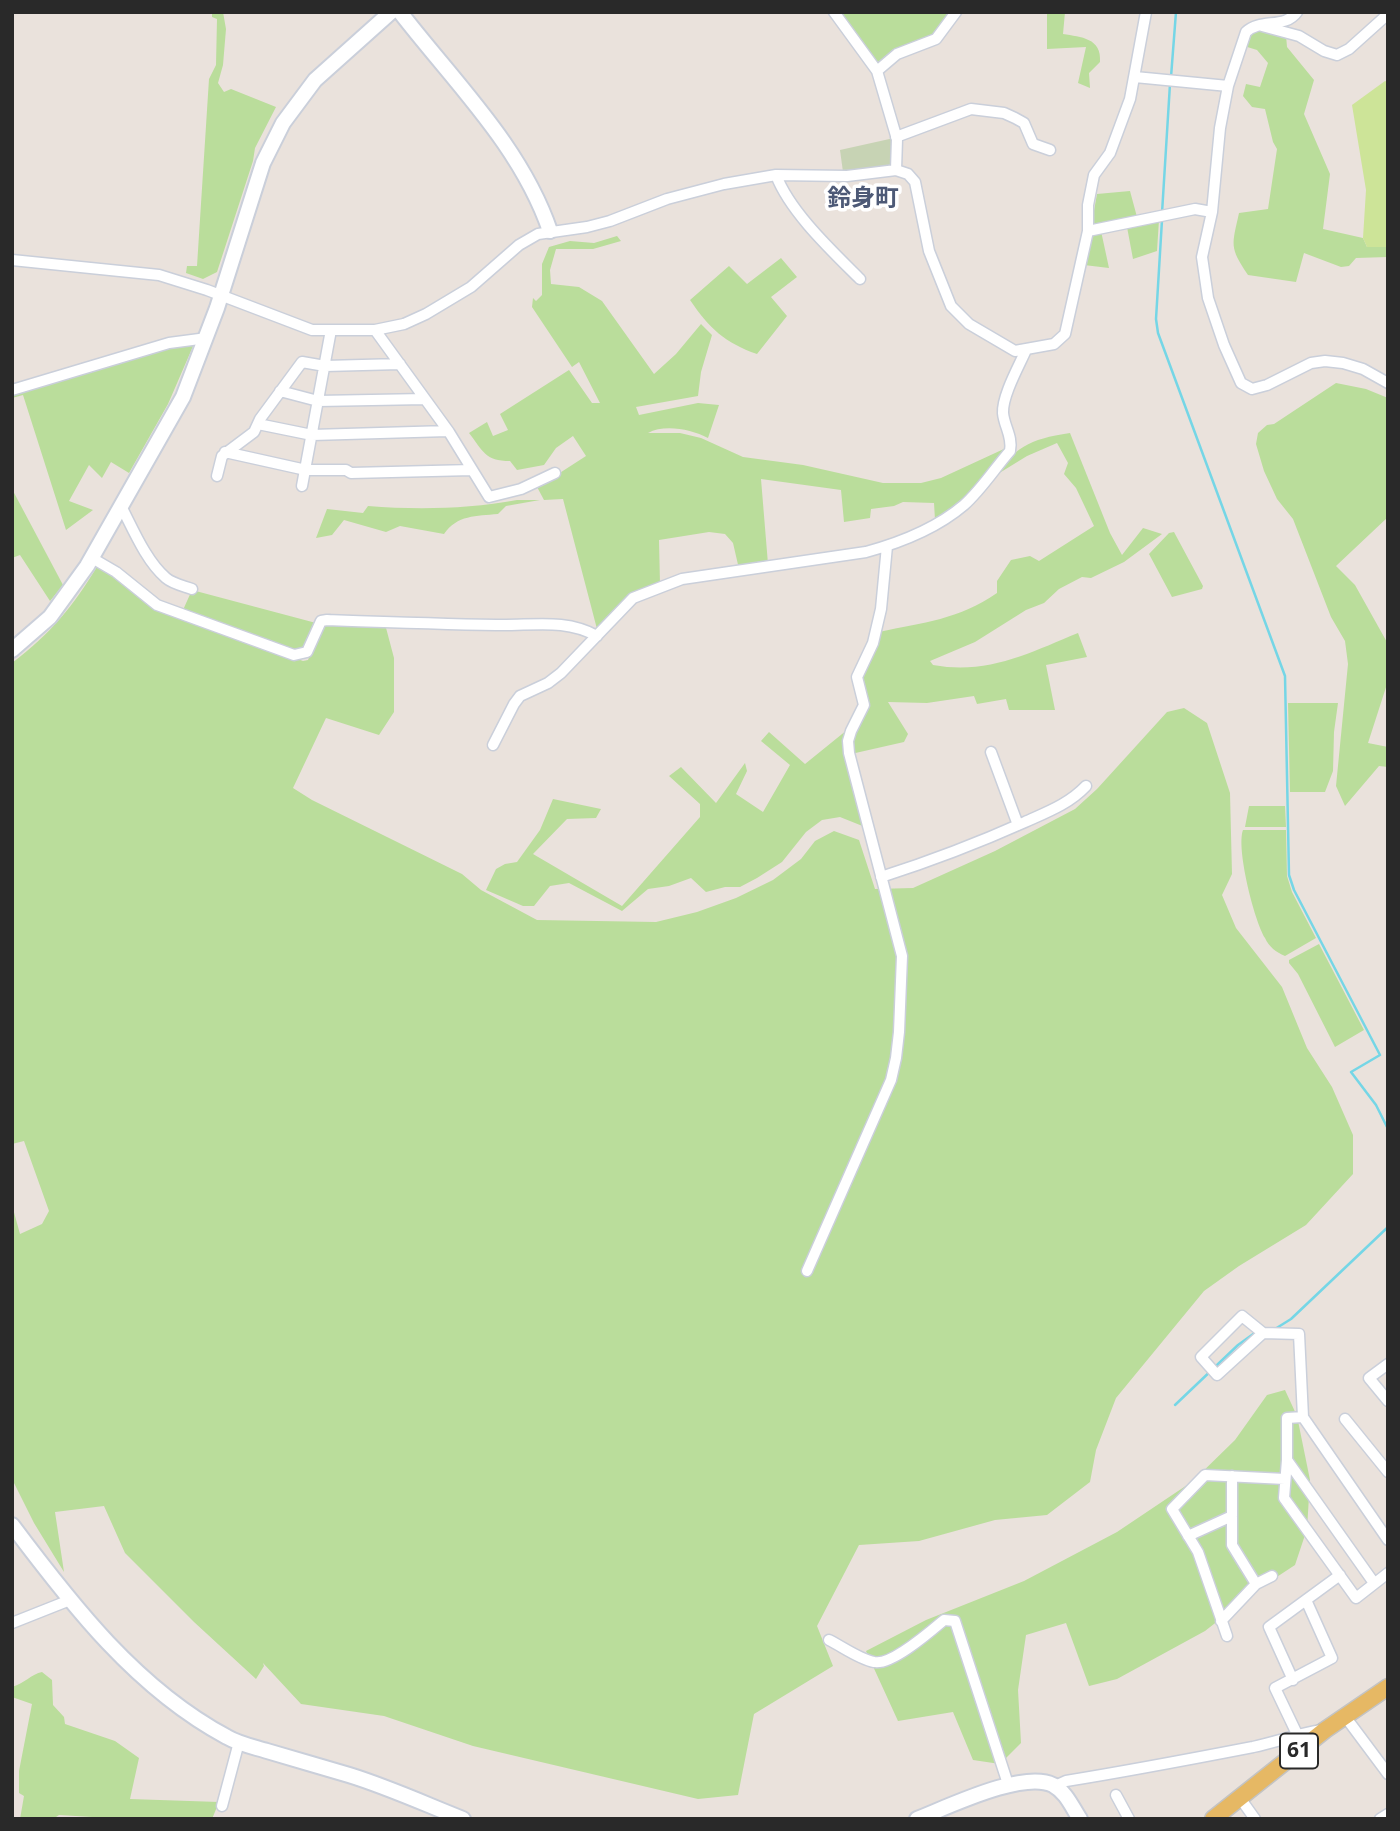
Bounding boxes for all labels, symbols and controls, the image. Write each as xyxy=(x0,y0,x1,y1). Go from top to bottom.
district label: 鈴身町 xyxy=(827,185,899,213)
road number: 61 xyxy=(1280,1734,1318,1768)

